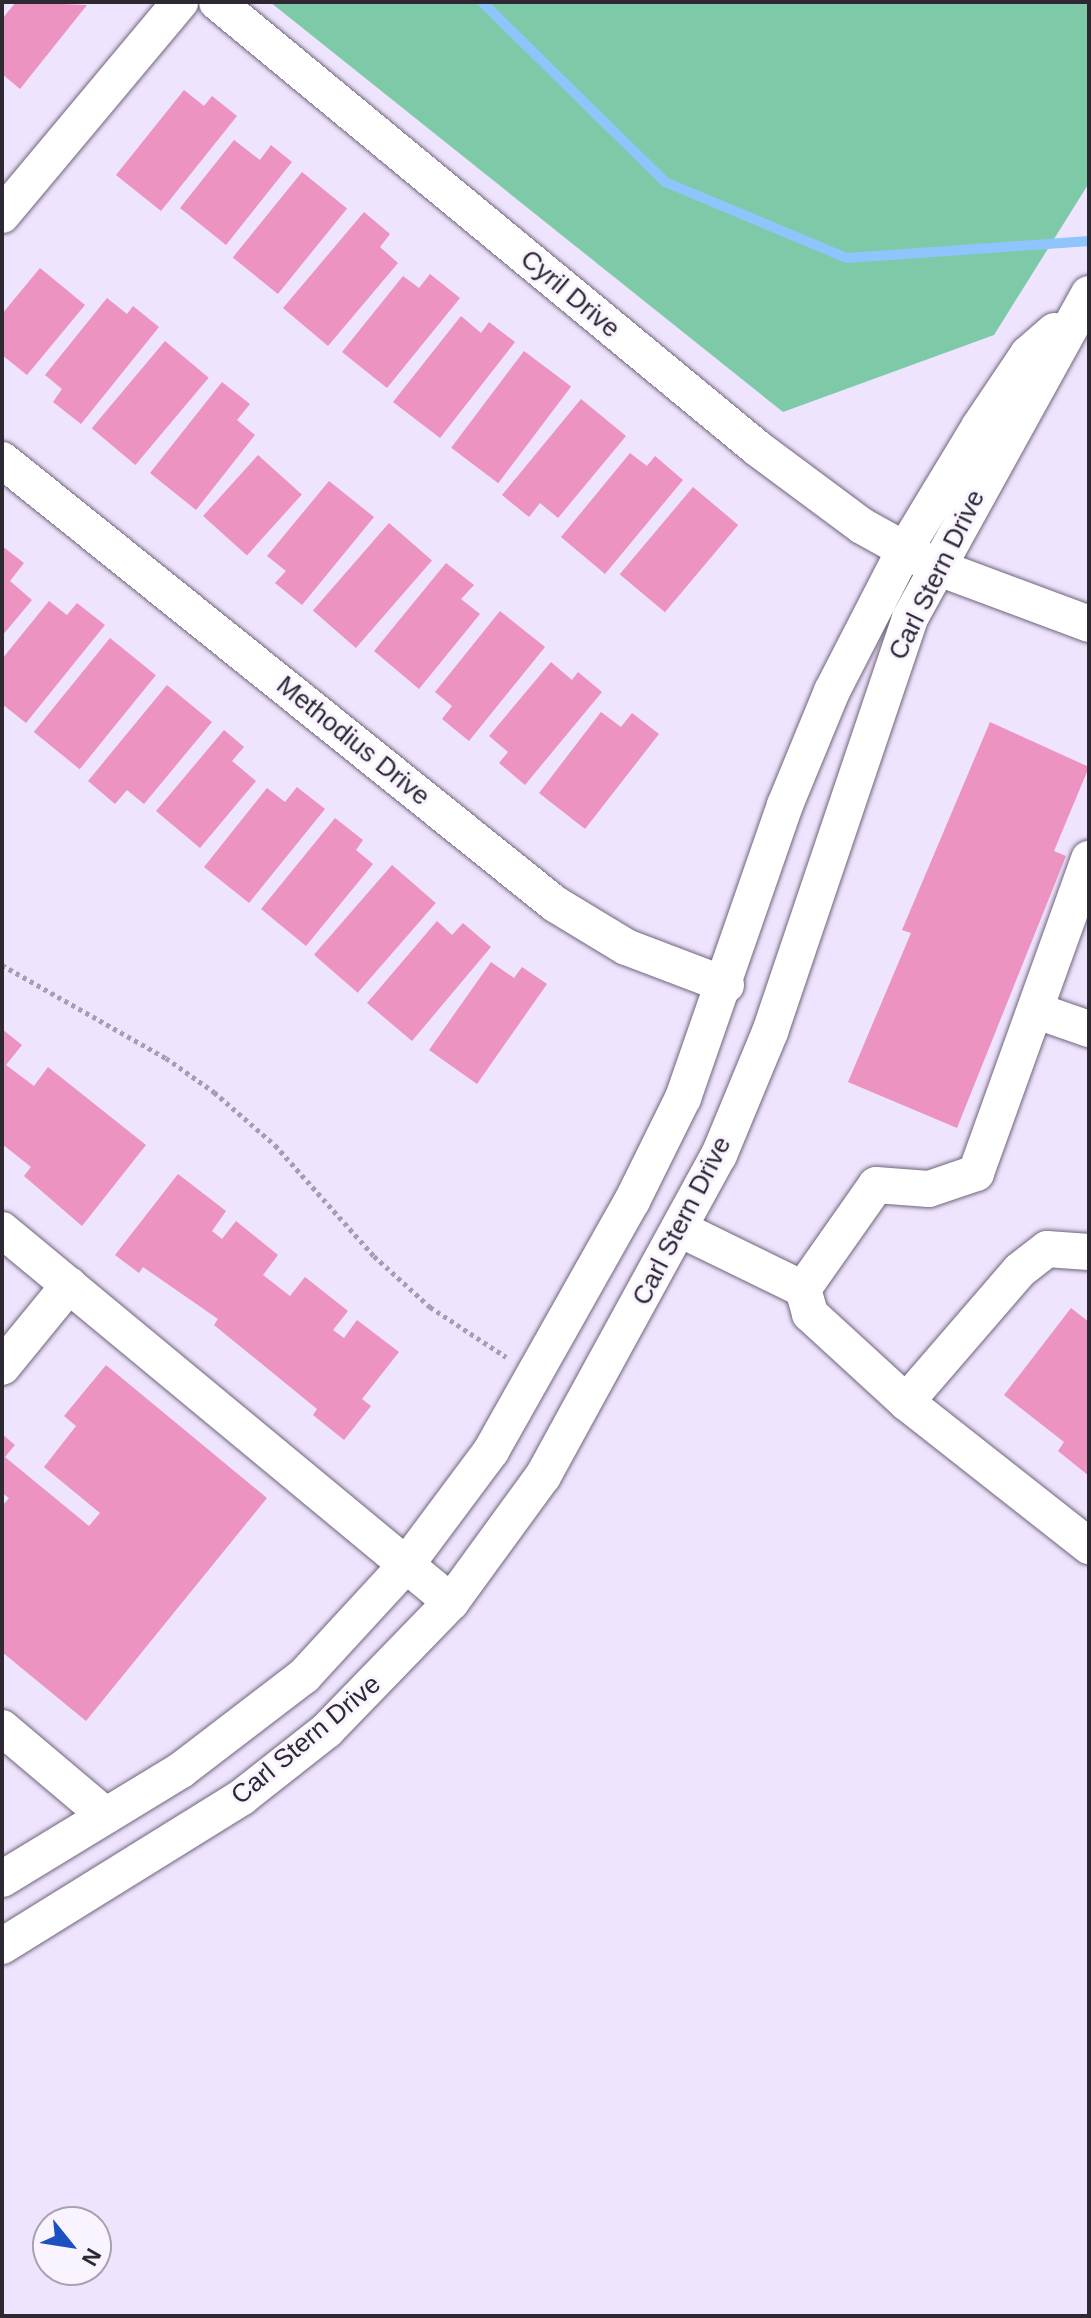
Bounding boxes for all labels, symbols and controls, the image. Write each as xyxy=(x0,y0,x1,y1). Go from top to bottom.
street label: Cyril Drive xyxy=(514,244,626,344)
street label: Carl Stern Drive xyxy=(882,485,992,665)
street label: Methodius Drive xyxy=(270,670,436,812)
street label: Carl Stern Drive xyxy=(626,1132,738,1310)
street label: Carl Stern Drive xyxy=(225,1669,387,1811)
north arrow xyxy=(32,2206,112,2286)
text: N xyxy=(77,2244,106,2270)

